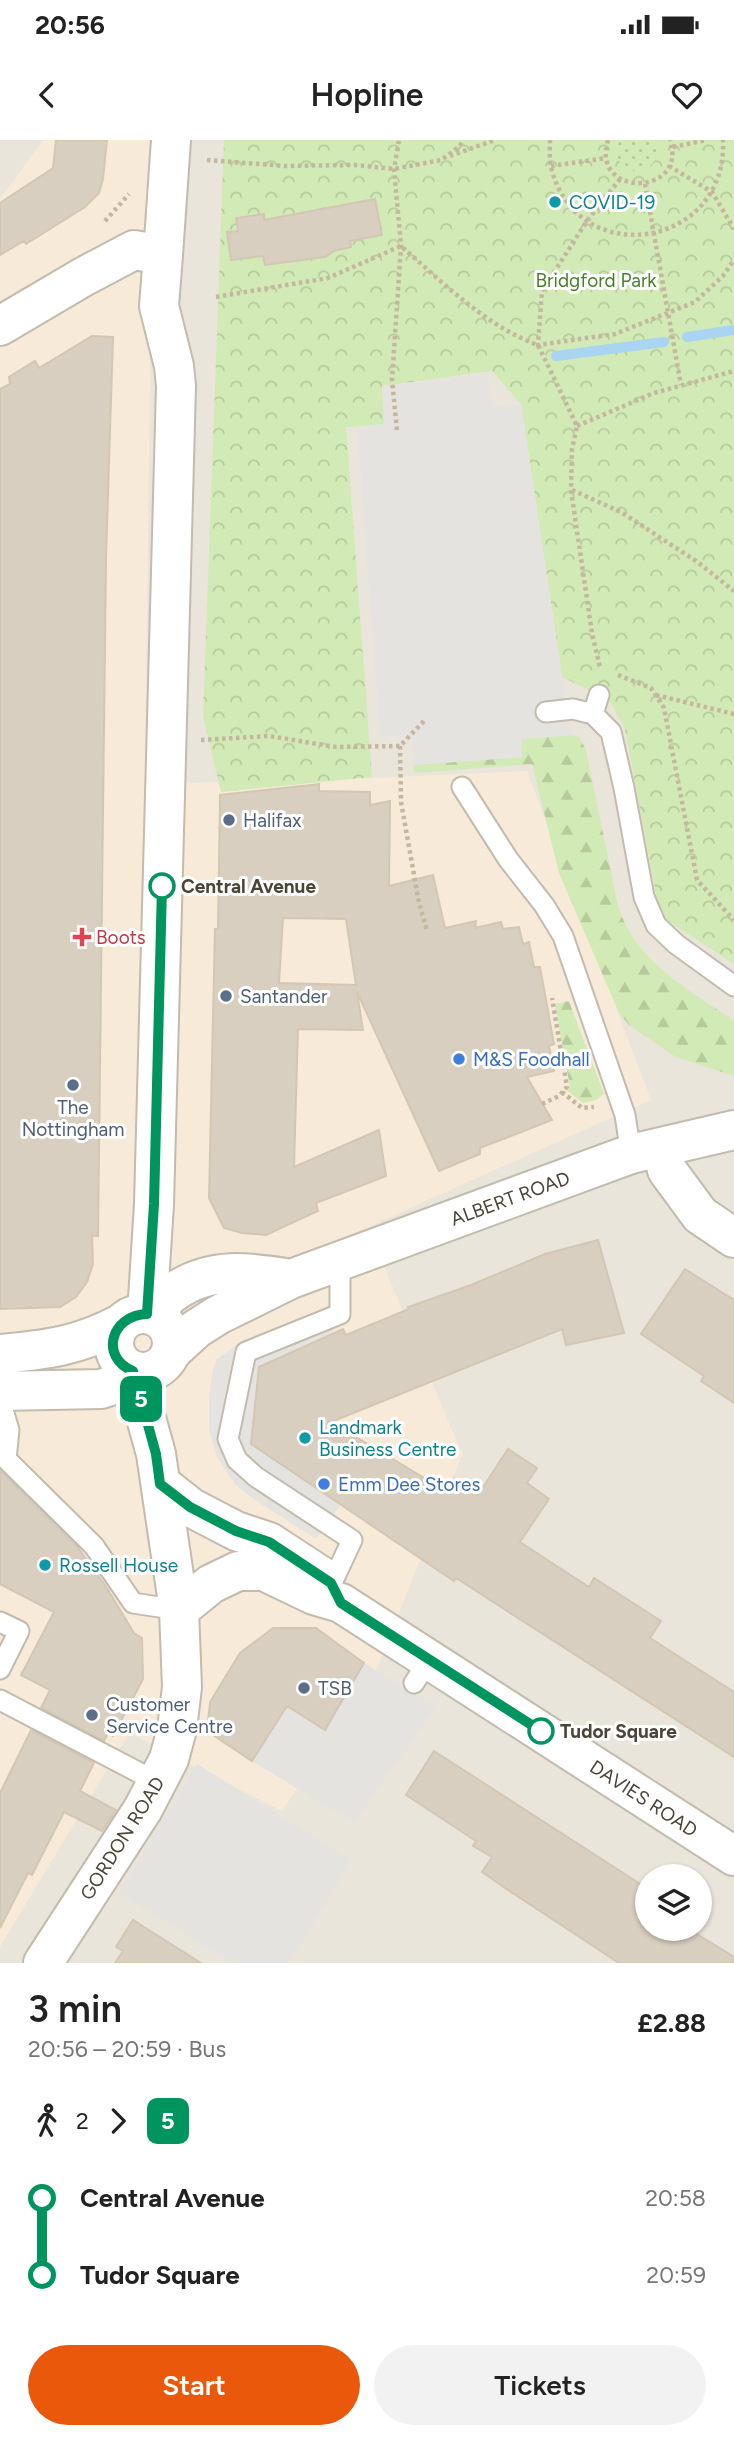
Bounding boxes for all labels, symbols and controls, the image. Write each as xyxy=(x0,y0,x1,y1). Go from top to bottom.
text: 20:56 xyxy=(35,9,105,41)
icon: back xyxy=(28,76,66,114)
text: Hopline xyxy=(311,76,423,114)
icon: heart xyxy=(668,76,706,114)
place label: COVID-19 xyxy=(569,191,655,214)
marker: COVID-19 xyxy=(547,194,563,210)
park label: Bridgford Park xyxy=(535,269,657,292)
place label: Halifax xyxy=(243,809,301,832)
marker: Halifax xyxy=(221,812,237,828)
marker: Central Avenue xyxy=(149,873,175,899)
place label: Central Avenue xyxy=(181,875,316,898)
place label: Boots xyxy=(96,926,146,949)
marker: Boots xyxy=(74,929,90,945)
place label: Santander xyxy=(240,985,328,1008)
marker: Santander xyxy=(218,988,234,1004)
place label: M&S Foodhall xyxy=(473,1048,590,1071)
marker: M&S Foodhall xyxy=(451,1051,467,1067)
marker: The Nottingham xyxy=(65,1077,81,1093)
place label: The Nottingham xyxy=(22,1096,124,1141)
street label: ALBERT ROAD xyxy=(447,1166,573,1231)
line badge: 5 xyxy=(118,1376,164,1422)
text: 5 xyxy=(134,1384,148,1413)
place label: Landmark Business Centre xyxy=(319,1416,457,1461)
marker: Landmark Business Centre xyxy=(297,1430,313,1446)
place label: Emm Dee Stores xyxy=(338,1473,480,1496)
marker: Emm Dee Stores xyxy=(316,1476,332,1492)
place label: Rossell House xyxy=(59,1554,178,1577)
marker: Rossell House xyxy=(37,1557,53,1573)
place label: TSB xyxy=(318,1677,352,1700)
marker: TSB xyxy=(296,1680,312,1696)
place label: Customer Service Centre xyxy=(106,1693,233,1738)
marker: Customer Service Centre xyxy=(84,1707,100,1723)
marker: Tudor Square xyxy=(528,1718,554,1744)
place label: Tudor Square xyxy=(560,1720,677,1743)
street label: DAVIES ROAD xyxy=(586,1755,702,1842)
street label: GORDON ROAD xyxy=(75,1772,170,1904)
map controls xyxy=(635,1864,712,1941)
button: layers xyxy=(635,1864,712,1941)
text: 3 min xyxy=(28,1986,122,2032)
text: £2.88 xyxy=(637,2007,706,2039)
text: 20:56 – 20:59 · Bus xyxy=(28,2035,226,2063)
icon: walk xyxy=(28,2102,66,2140)
icon: forward xyxy=(99,2102,137,2140)
text: 5 xyxy=(161,2106,175,2135)
text: 2 xyxy=(76,2107,89,2135)
text: Central Avenue xyxy=(80,2182,265,2214)
text: 20:58 xyxy=(645,2184,706,2212)
text: Tudor Square xyxy=(80,2259,240,2291)
text: 20:59 xyxy=(646,2261,706,2289)
button: Start xyxy=(28,2345,360,2425)
button: Tickets xyxy=(374,2345,706,2425)

